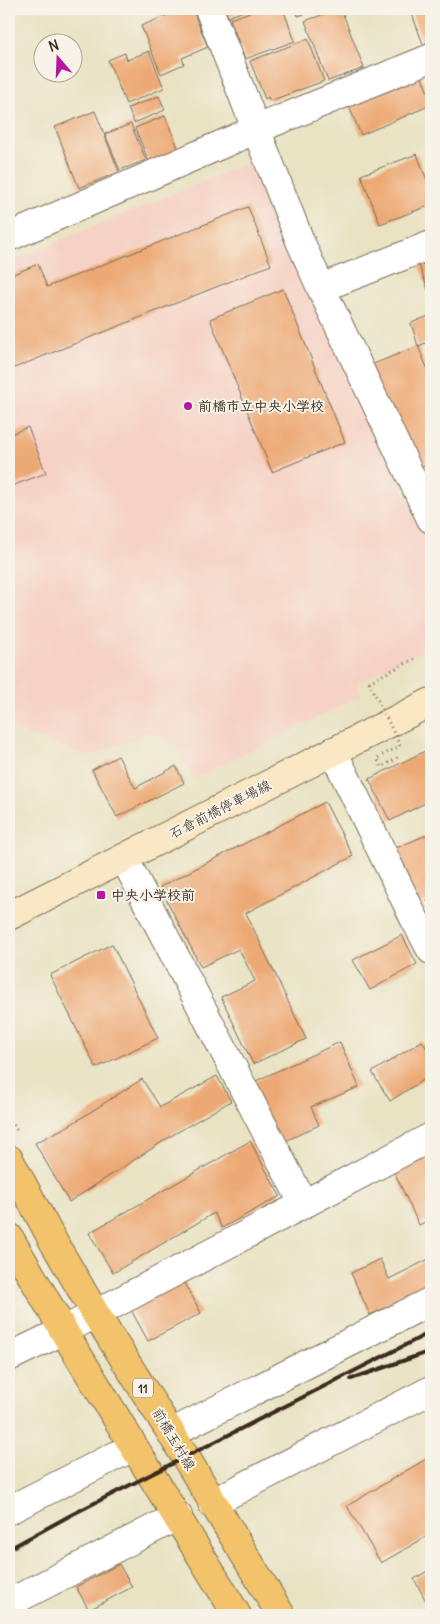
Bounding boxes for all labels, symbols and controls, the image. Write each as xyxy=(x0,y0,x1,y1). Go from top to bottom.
north arrow xyxy=(32,32,82,82)
text: N xyxy=(46,36,61,56)
place label: 前橋市立中央小学校 xyxy=(198,397,324,415)
marker: 前橋市立中央小学校 xyxy=(182,400,194,412)
street label: 石倉前橋停車場線 xyxy=(166,776,274,842)
place label: 中央小学校前 xyxy=(111,886,195,904)
marker: 中央小学校前 xyxy=(95,889,107,901)
road number: 11 xyxy=(133,1379,153,1398)
street label: 前橋玉村線 xyxy=(148,1404,200,1474)

